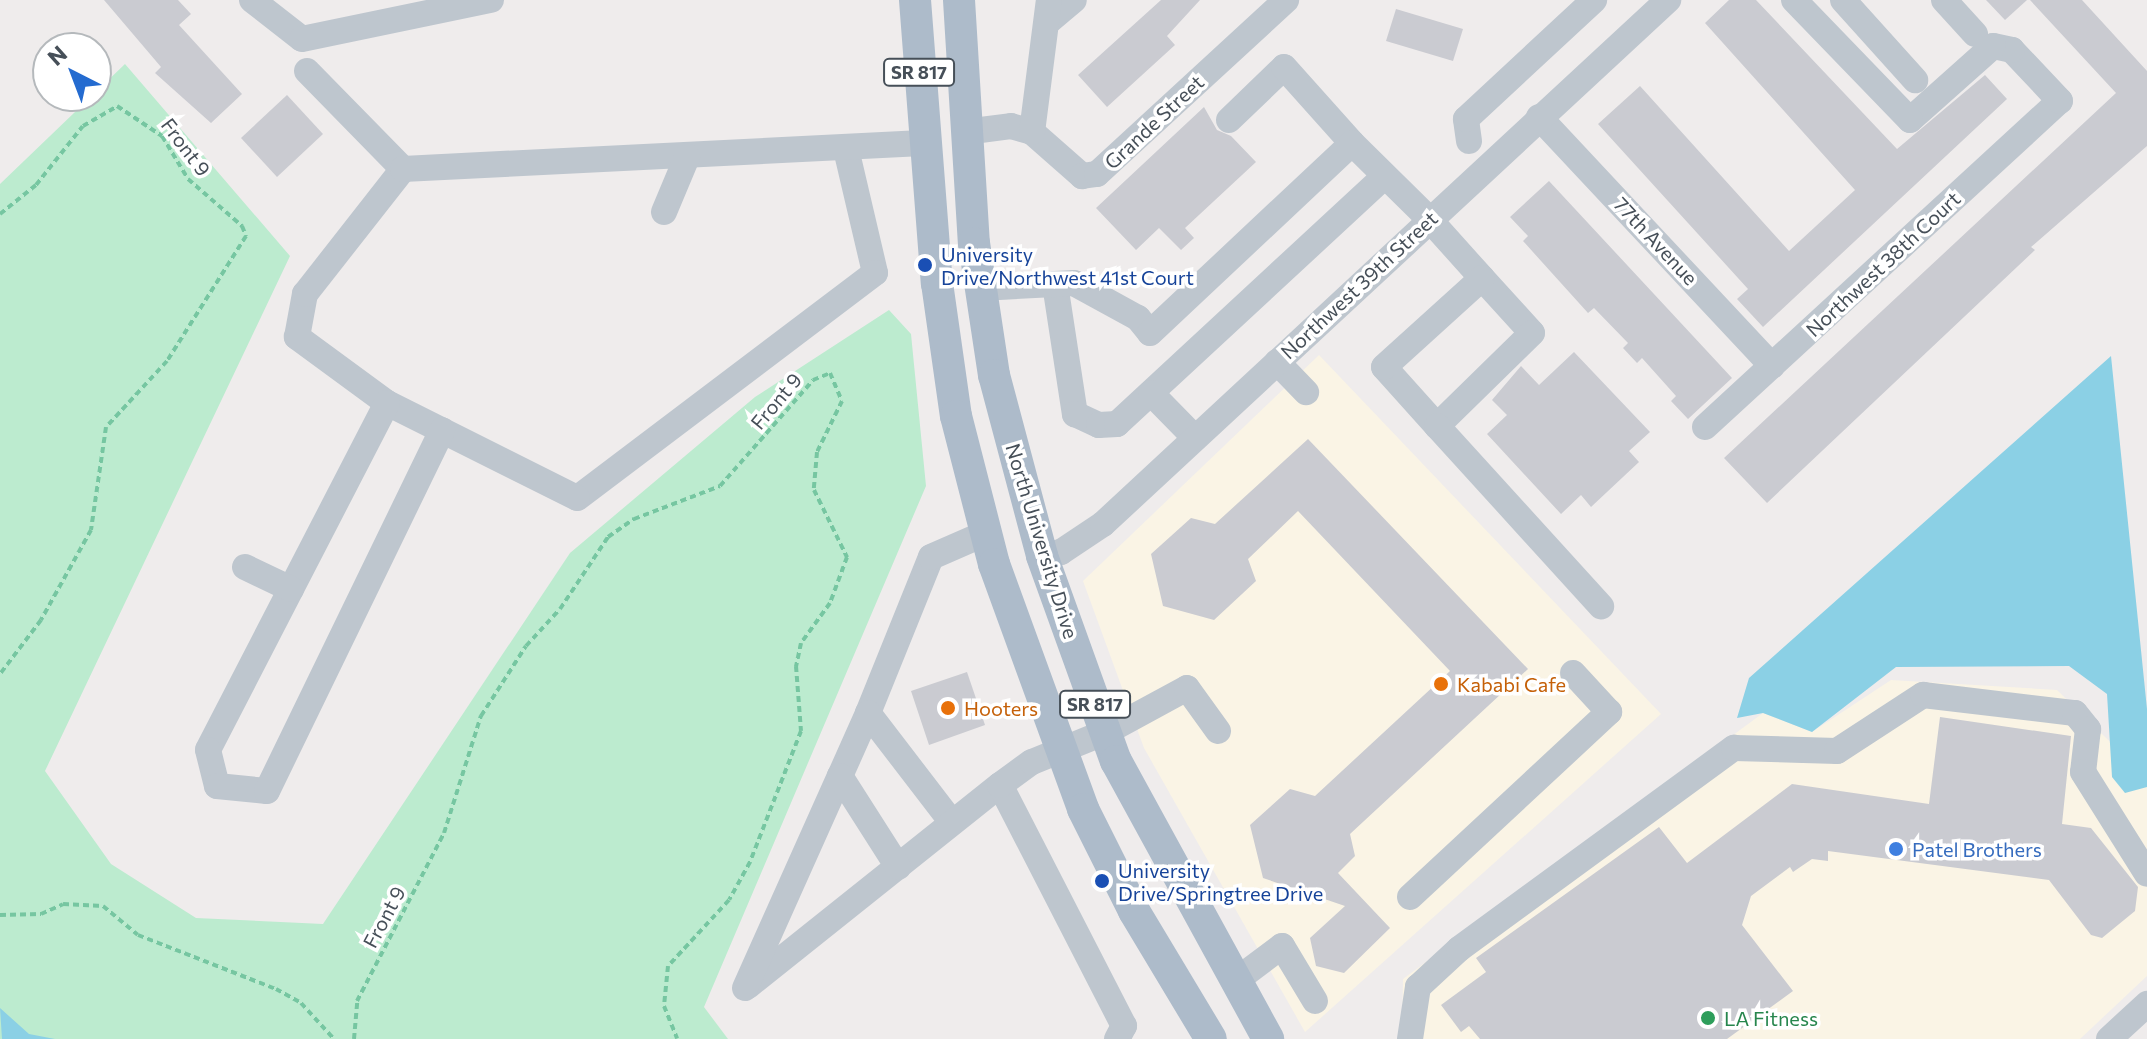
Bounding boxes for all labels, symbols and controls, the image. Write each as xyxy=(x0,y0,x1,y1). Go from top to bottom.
north arrow xyxy=(32,32,112,112)
text: N xyxy=(42,40,72,71)
road number: SR 817 xyxy=(883,58,955,86)
street label: Grande Street xyxy=(1099,70,1209,174)
street label: Front 9 xyxy=(156,113,216,181)
street label: Northwest 38th Court xyxy=(1801,186,1965,342)
street label: 77th Avenue xyxy=(1609,192,1703,290)
street label: Northwest 39th Street xyxy=(1276,206,1442,364)
place label: University Drive/Northwest 41st Court xyxy=(941,242,1194,289)
marker: University Drive/Northwest 41st Court xyxy=(916,256,934,274)
street label: Front 9 xyxy=(745,368,807,434)
street label: North University Drive xyxy=(1001,441,1083,641)
place label: Kababi Cafe xyxy=(1457,672,1566,696)
marker: Kababi Cafe xyxy=(1432,675,1450,693)
road number: SR 817 xyxy=(1059,690,1131,718)
place label: Hooters xyxy=(964,696,1038,720)
marker: Hooters xyxy=(939,699,957,717)
place label: Patel Brothers xyxy=(1912,837,2042,861)
marker: Patel Brothers xyxy=(1887,840,1905,858)
place label: University Drive/Springtree Drive xyxy=(1118,858,1323,905)
marker: University Drive/Springtree Drive xyxy=(1093,872,1111,890)
street label: Front 9 xyxy=(358,882,410,952)
place label: LA Fitness xyxy=(1724,1006,1818,1030)
marker: LA Fitness xyxy=(1699,1009,1717,1027)

